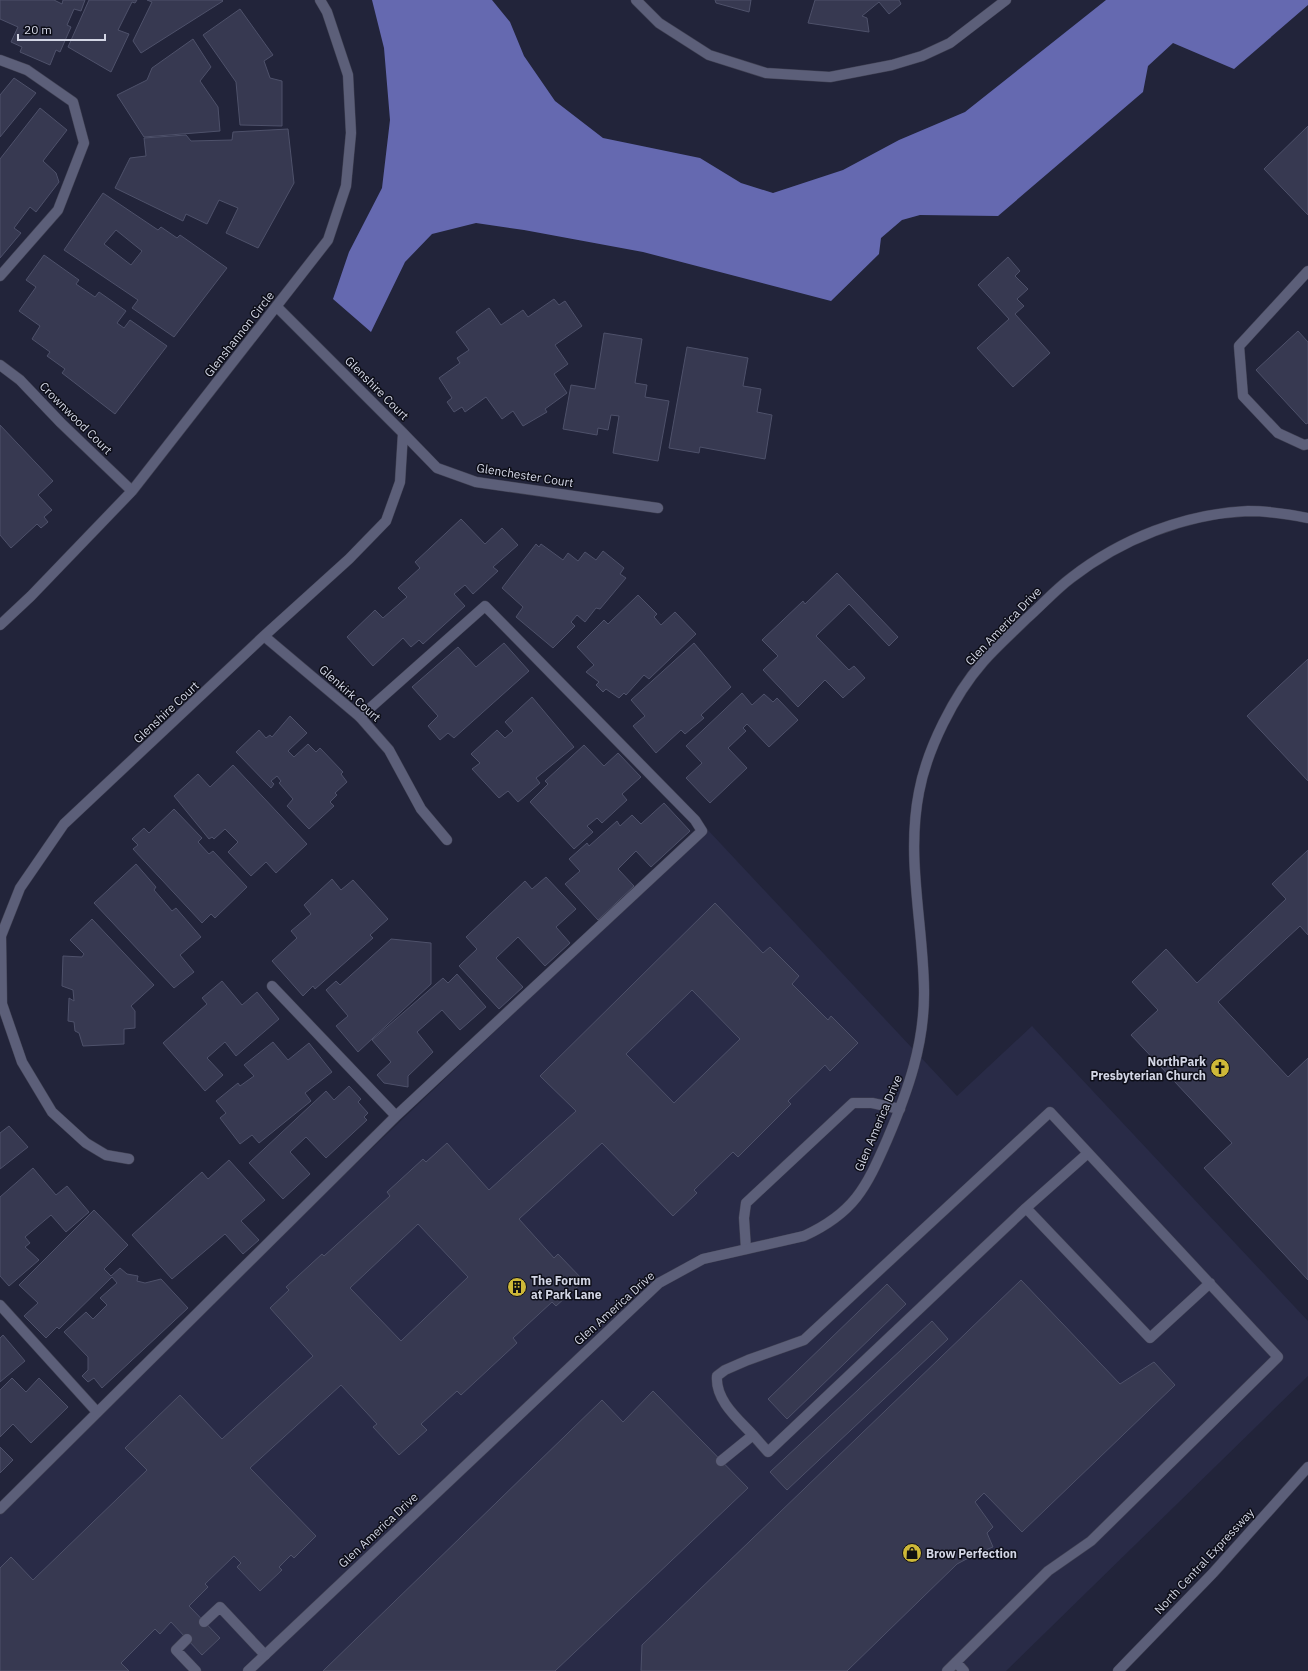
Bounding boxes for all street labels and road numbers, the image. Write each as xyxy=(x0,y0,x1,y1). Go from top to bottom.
street label: Glenshannon Circle xyxy=(201,288,277,380)
street label: Glenshire Court xyxy=(342,353,412,423)
street label: Crownwood Court xyxy=(37,379,115,457)
street label: Glenchester Court xyxy=(475,460,575,490)
street label: Glen America Drive xyxy=(962,583,1044,668)
street label: Glenkirk Court xyxy=(316,661,384,725)
street label: Glenshire Court xyxy=(130,678,202,746)
street label: Glen America Drive xyxy=(851,1072,905,1173)
street label: Glen America Drive xyxy=(571,1268,658,1348)
street label: Glen America Drive xyxy=(335,1489,421,1571)
street label: North Central Expressway xyxy=(1151,1505,1257,1617)

